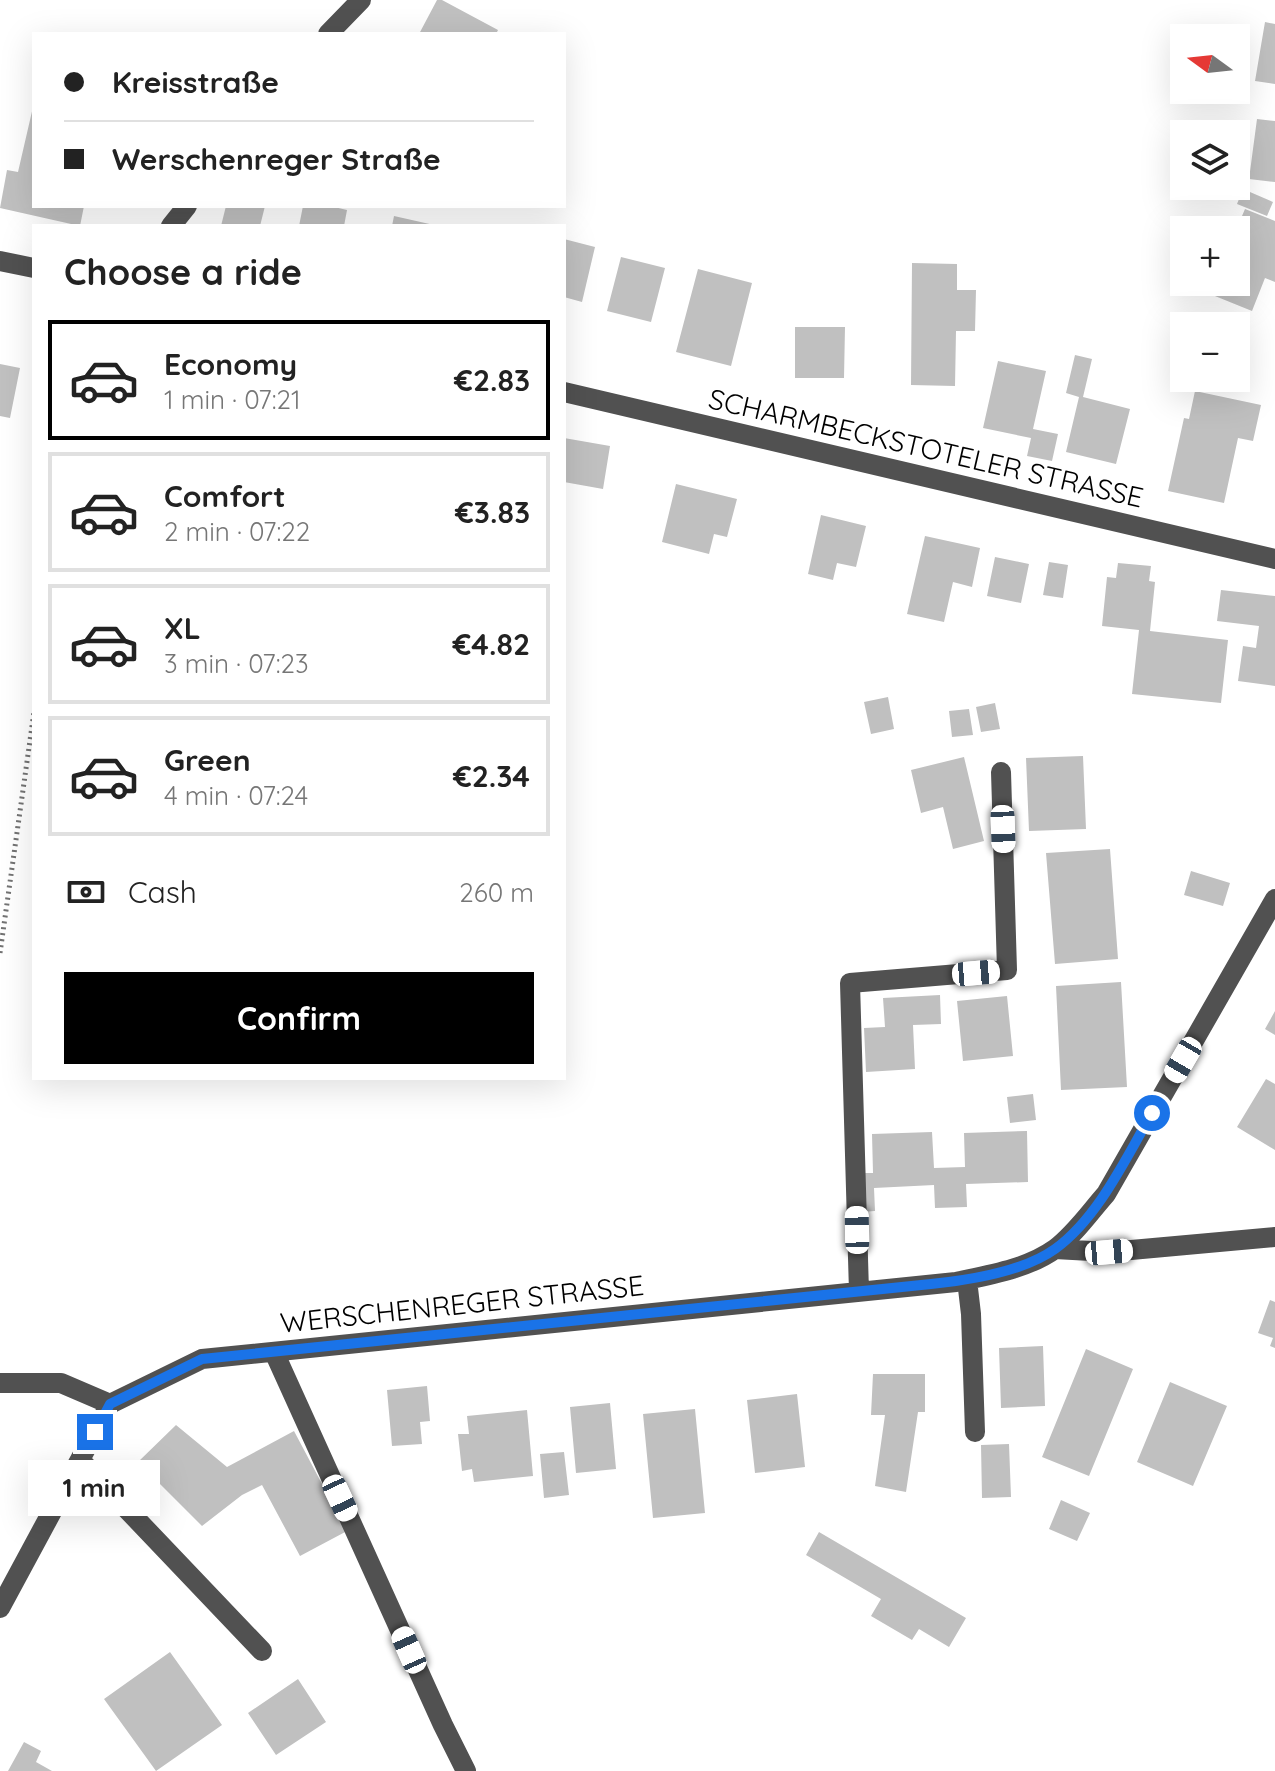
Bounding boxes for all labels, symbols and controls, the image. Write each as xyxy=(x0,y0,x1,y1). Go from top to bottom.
north arrow xyxy=(1170,24,1250,104)
map controls xyxy=(1170,24,1250,392)
text: Kreisstraße xyxy=(112,63,279,101)
button: layers xyxy=(1170,120,1250,200)
text: Werschenreger Straße xyxy=(112,140,441,178)
button: + xyxy=(1170,216,1250,296)
text: Choose a ride xyxy=(64,249,302,294)
button: − xyxy=(1170,312,1250,392)
icon: car xyxy=(68,344,140,416)
text: Economy xyxy=(164,345,297,383)
text: €2.83 xyxy=(454,361,530,399)
street label: SCHARMBECKSTOTELER STRASSE xyxy=(705,380,1147,515)
text: 1 min · 07:21 xyxy=(164,383,301,416)
icon: car xyxy=(68,476,140,548)
text: Comfort xyxy=(164,477,285,515)
text: €3.83 xyxy=(455,493,530,531)
text: 2 min · 07:22 xyxy=(164,515,310,548)
icon: car xyxy=(68,608,140,680)
text: XL xyxy=(164,609,201,647)
text: €4.82 xyxy=(453,625,530,663)
text: 3 min · 07:23 xyxy=(164,647,309,680)
icon: car xyxy=(68,740,140,812)
text: Green xyxy=(164,741,251,779)
text: €2.34 xyxy=(453,757,530,795)
text: 4 min · 07:24 xyxy=(164,779,308,812)
car xyxy=(990,805,1016,853)
icon: cash xyxy=(64,870,108,914)
text: Cash xyxy=(128,873,197,911)
text: 260 m xyxy=(459,876,534,909)
car xyxy=(951,959,1001,987)
button: Confirm xyxy=(64,972,534,1064)
car xyxy=(1161,1033,1205,1087)
route start xyxy=(1134,1095,1170,1131)
car xyxy=(845,1206,869,1254)
car xyxy=(1084,1238,1134,1266)
street label: WERSCHENREGER STRASSE xyxy=(278,1267,646,1340)
route end xyxy=(77,1414,113,1450)
callout: 1 min xyxy=(29,1460,161,1516)
text: 1 min xyxy=(63,1471,126,1504)
car xyxy=(319,1471,361,1525)
car xyxy=(388,1623,430,1677)

